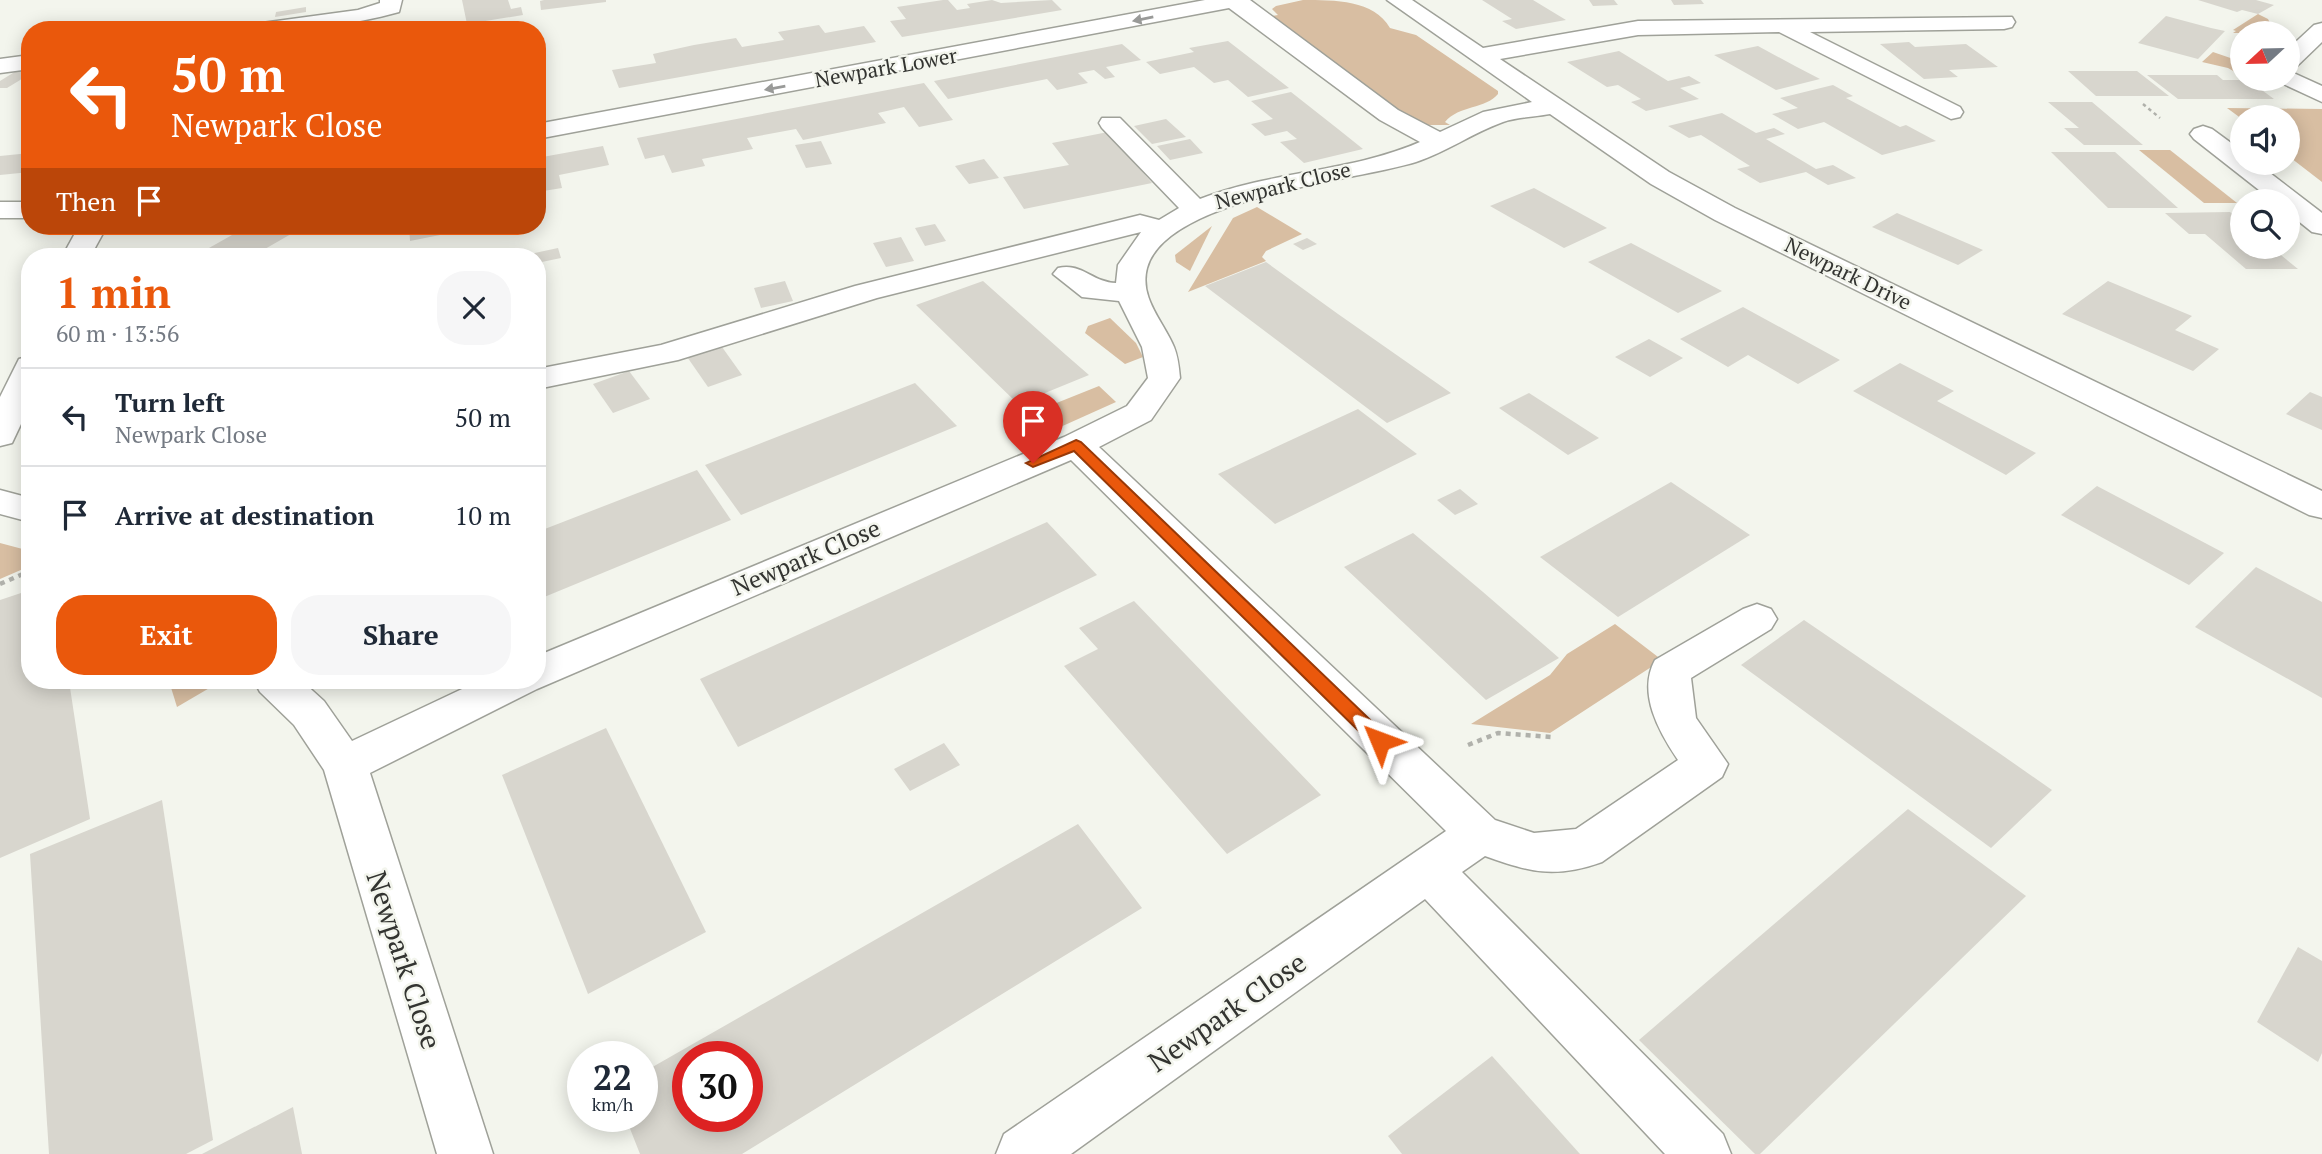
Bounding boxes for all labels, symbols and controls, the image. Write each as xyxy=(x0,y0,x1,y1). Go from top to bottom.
one-way arrow xyxy=(1132,14,1154,25)
north arrow xyxy=(2230,21,2300,91)
map controls xyxy=(2230,21,2300,259)
text: 50 m xyxy=(171,41,285,106)
street label: Newpark Lower xyxy=(812,41,959,93)
icon: left xyxy=(56,49,147,140)
one-way arrow xyxy=(763,83,785,94)
text: Newpark Close xyxy=(171,104,383,146)
button: sound xyxy=(2230,105,2300,175)
street label: Newpark Close xyxy=(1212,155,1353,215)
icon: arrive xyxy=(130,182,168,220)
text: Then xyxy=(56,184,116,218)
button: search xyxy=(2230,189,2300,259)
street label: Newpark Drive xyxy=(1780,230,1916,316)
text: 1 min xyxy=(56,264,171,320)
button: close xyxy=(437,271,511,345)
text: 60 m · 13:56 xyxy=(56,318,179,349)
text: Turn left xyxy=(115,385,225,419)
pin xyxy=(1003,391,1063,463)
icon: left xyxy=(56,398,94,436)
text: 50 m xyxy=(455,400,511,434)
icon: arrive xyxy=(1014,402,1052,440)
text: Newpark Close xyxy=(115,419,267,450)
icon: arrive xyxy=(56,496,94,534)
text: Arrive at destination xyxy=(115,498,374,532)
text: 10 m xyxy=(455,498,511,532)
street label: Newpark Close xyxy=(726,511,885,603)
button: Exit xyxy=(56,595,277,675)
button: Share xyxy=(291,595,511,675)
position arrow xyxy=(1343,704,1417,778)
street label: Newpark Close xyxy=(358,866,451,1054)
street label: Newpark Close xyxy=(1140,943,1313,1080)
speed limit sign: 30 xyxy=(672,1041,763,1132)
text: 22 xyxy=(593,1054,632,1100)
text: km/h xyxy=(592,1092,633,1116)

